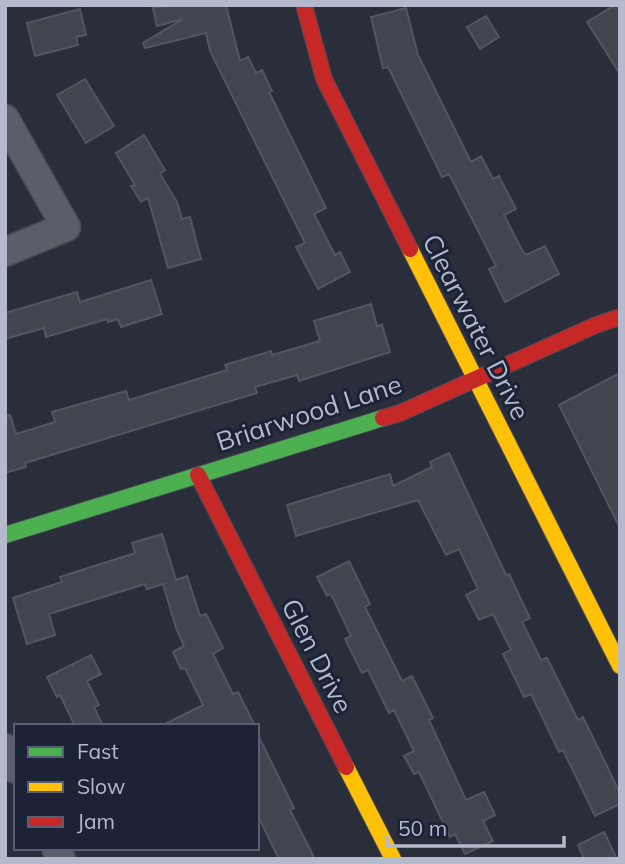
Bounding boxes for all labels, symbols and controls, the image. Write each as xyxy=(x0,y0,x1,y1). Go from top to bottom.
street label: Clearwater Drive xyxy=(415,228,537,425)
street label: Briarwood Lane xyxy=(212,367,406,458)
street label: Glen Drive xyxy=(275,593,360,719)
legend xyxy=(14,724,259,850)
text: Fast xyxy=(77,738,119,764)
text: Slow xyxy=(77,773,125,799)
scale bar xyxy=(387,804,564,848)
text: Jam xyxy=(77,808,115,834)
text: 50 m xyxy=(398,815,447,841)

